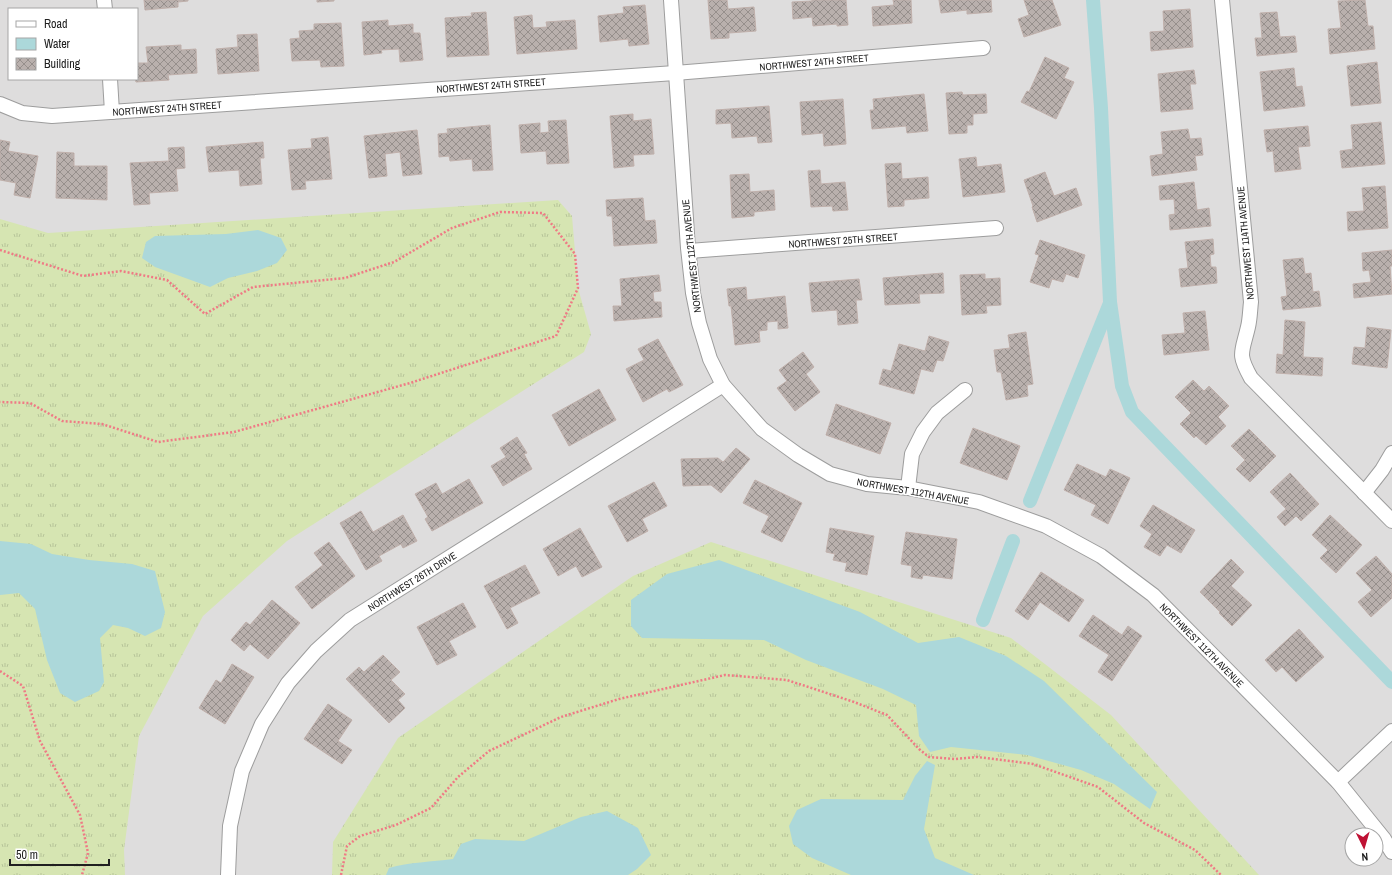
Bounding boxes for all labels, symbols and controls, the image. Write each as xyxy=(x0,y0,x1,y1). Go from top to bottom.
legend xyxy=(8,8,138,80)
text: Road xyxy=(44,16,68,32)
text: Water xyxy=(44,36,71,52)
street label: NORTHWEST 24TH STREET xyxy=(759,51,869,74)
text: Building xyxy=(44,56,81,72)
street label: NORTHWEST 24TH STREET xyxy=(436,75,546,96)
street label: NORTHWEST 24TH STREET xyxy=(112,98,222,119)
street label: NORTHWEST 114TH AVENUE xyxy=(1234,186,1257,300)
street label: NORTHWEST 112TH AVENUE xyxy=(679,199,704,313)
street label: NORTHWEST 25TH STREET xyxy=(788,230,898,251)
street label: NORTHWEST 112TH AVENUE xyxy=(856,475,970,508)
street label: NORTHWEST 26TH DRIVE xyxy=(365,549,459,614)
street label: NORTHWEST 112TH AVENUE xyxy=(1157,601,1246,690)
north arrow xyxy=(1344,827,1384,867)
scale bar xyxy=(10,841,109,867)
text: 50 m xyxy=(16,847,38,863)
text: N xyxy=(1361,850,1369,864)

